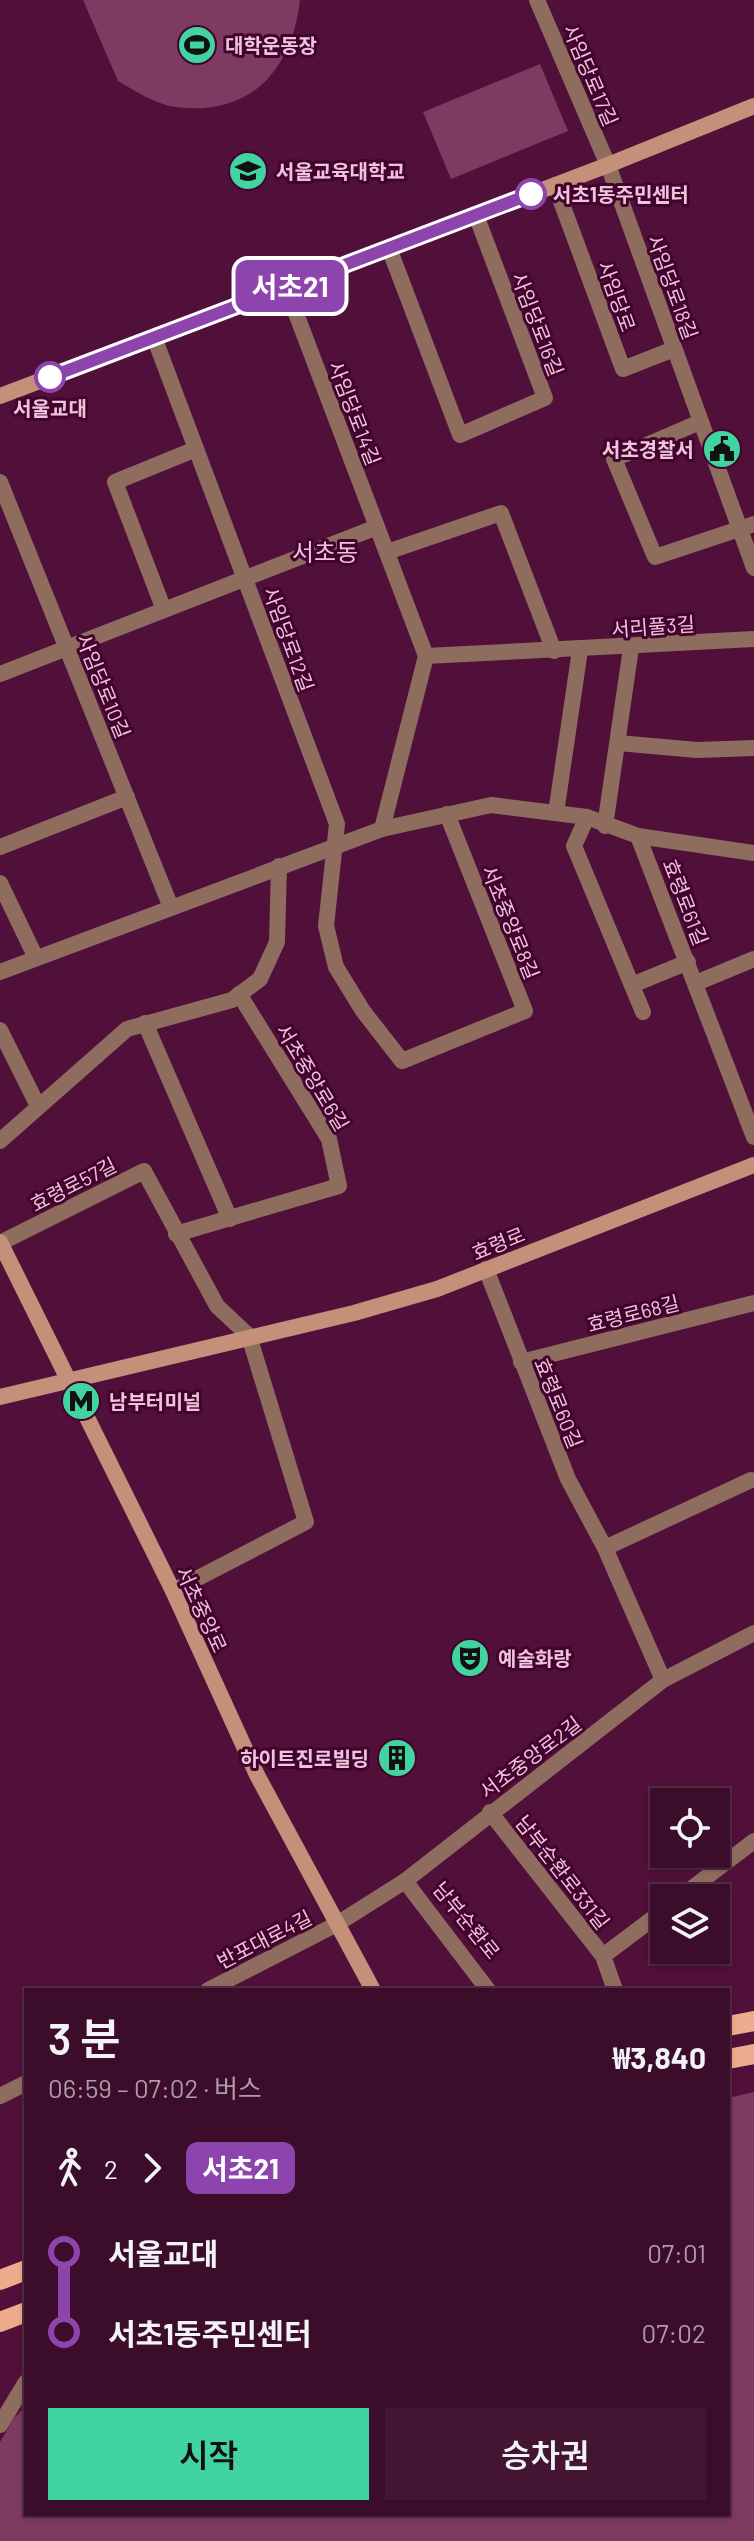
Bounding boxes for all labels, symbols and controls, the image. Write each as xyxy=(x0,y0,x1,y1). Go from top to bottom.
street label: 사임당로17길 xyxy=(559,20,623,130)
sports icon: 대학운동장 xyxy=(176,24,218,66)
place label: 대학운동장 xyxy=(225,33,317,57)
school or university icon: 서울교육대학교 xyxy=(227,150,269,192)
place label: 서울교육대학교 xyxy=(276,159,405,183)
marker: 서초1동주민센터 xyxy=(516,179,546,209)
place label: 서초1동주민센터 xyxy=(553,182,689,206)
street label: 사임당로18길 xyxy=(643,231,703,343)
street label: 사임당로 xyxy=(593,257,641,335)
line badge: 서초21 xyxy=(234,260,346,312)
text: 서초21 xyxy=(252,269,328,303)
street label: 사임당로16길 xyxy=(507,269,569,379)
street label: 사임당로14길 xyxy=(324,357,386,469)
marker: 서울교대 xyxy=(35,362,65,392)
place label: 서울교대 xyxy=(13,396,87,420)
public building icon: 서초경찰서 xyxy=(701,428,743,470)
place label: 서초경찰서 xyxy=(602,437,694,461)
district label: 서초동 xyxy=(292,537,358,566)
street label: 사임당로12길 xyxy=(259,583,319,695)
street label: 서리풀3길 xyxy=(610,611,696,641)
street label: 사임당로10길 xyxy=(72,630,136,742)
street label: 효령로61길 xyxy=(659,855,713,949)
street label: 서초중앙로8길 xyxy=(477,861,545,983)
street label: 서초중앙로6길 xyxy=(272,1019,354,1135)
street label: 효령로57길 xyxy=(26,1152,120,1216)
street label: 효령로 xyxy=(468,1222,528,1264)
street label: 효령로68길 xyxy=(584,1290,682,1336)
street label: 효령로60길 xyxy=(530,1354,588,1452)
metro station icon: 남부터미널 xyxy=(60,1380,102,1422)
place label: 남부터미널 xyxy=(109,1389,201,1413)
street label: 서초중앙로 xyxy=(172,1562,232,1656)
theatre icon: 예술화랑 xyxy=(449,1637,491,1679)
place label: 예술화랑 xyxy=(498,1646,572,1670)
street label: 서초중앙로2길 xyxy=(474,1711,586,1803)
building icon: 하이트진로빌딩 xyxy=(376,1737,418,1779)
place label: 하이트진로빌딩 xyxy=(240,1746,369,1770)
map controls xyxy=(650,1788,730,1964)
button: locate xyxy=(650,1788,730,1868)
street label: 남부순환로331길 xyxy=(511,1810,615,1934)
street label: 남부순환로 xyxy=(429,1877,505,1963)
button: layers xyxy=(650,1884,730,1964)
street label: 반포대로4길 xyxy=(213,1905,315,1973)
text: 3 분 xyxy=(48,2011,121,2064)
text: ₩3,840 xyxy=(613,2039,706,2075)
text: 06:59 – 07:02 · 버스 xyxy=(48,2072,262,2103)
icon: walk xyxy=(48,2146,92,2190)
icon: forward xyxy=(130,2146,174,2190)
text: 서초21 xyxy=(202,2151,279,2185)
text: 2 xyxy=(104,2153,118,2184)
text: 서울교대 xyxy=(108,2235,218,2271)
text: 07:01 xyxy=(647,2237,706,2268)
text: 서초1동주민센터 xyxy=(108,2315,312,2351)
text: 07:02 xyxy=(642,2317,706,2348)
button: 시작 xyxy=(48,2408,369,2500)
button: 승차권 xyxy=(385,2408,706,2500)

